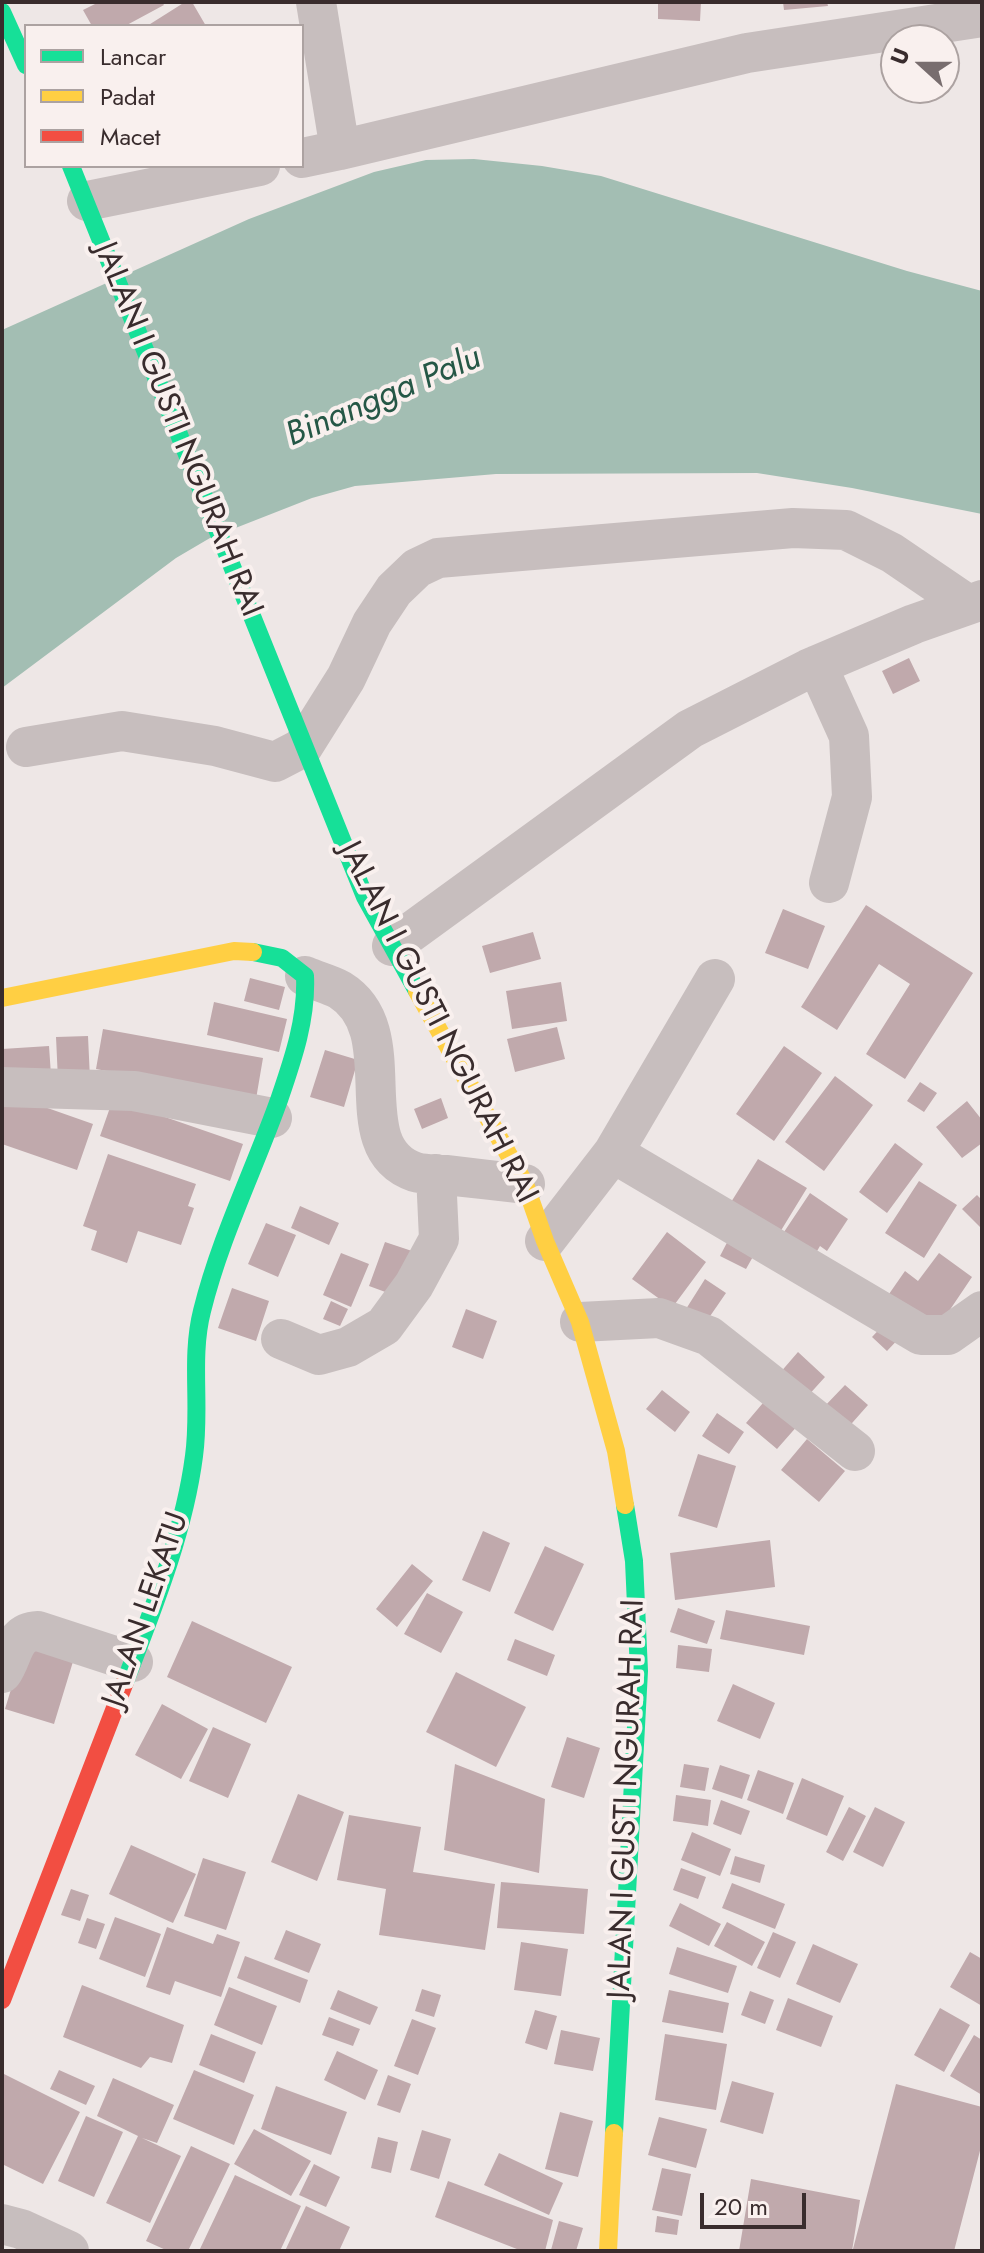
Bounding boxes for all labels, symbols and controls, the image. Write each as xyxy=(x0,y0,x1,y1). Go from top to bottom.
legend xyxy=(24,24,304,168)
north arrow xyxy=(880,24,960,104)
text: Lancar xyxy=(100,39,166,74)
text: U xyxy=(882,43,917,69)
text: Padat xyxy=(100,79,155,114)
text: Macet xyxy=(100,119,161,154)
street label: JALAN I GUSTI NGURAH RAI xyxy=(84,237,270,623)
water label: Binangga Palu xyxy=(280,339,488,457)
street label: JALAN I GUSTI NGURAH RAI xyxy=(329,836,545,1210)
street label: JALAN LEKATU xyxy=(96,1508,198,1712)
street label: JALAN I GUSTI NGURAH RAI xyxy=(602,1599,654,1999)
scale bar xyxy=(704,2177,810,2227)
text: 20 m xyxy=(714,2189,768,2224)

